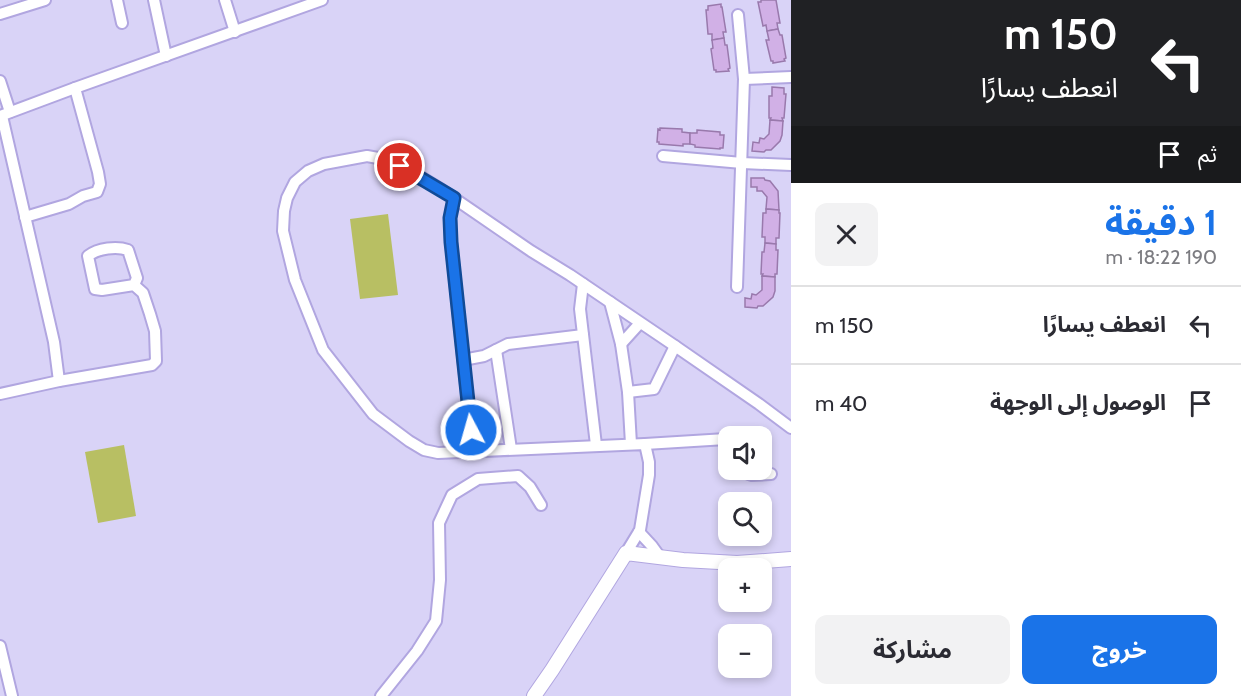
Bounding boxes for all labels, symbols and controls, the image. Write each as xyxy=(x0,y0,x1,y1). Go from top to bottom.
text: 150 m xyxy=(1004,8,1118,60)
icon: left xyxy=(1139,24,1217,102)
text: انعطف يسارًا xyxy=(981,71,1118,104)
icon: arrive xyxy=(1153,138,1186,171)
pin xyxy=(374,140,425,191)
text: ثم xyxy=(1198,141,1217,168)
icon: arrive xyxy=(383,149,416,182)
text: 1 دقيقة xyxy=(1105,200,1217,244)
button: close xyxy=(815,203,878,266)
text: 190 m · 18:22 xyxy=(1106,245,1217,269)
icon: left xyxy=(1184,309,1217,342)
text: انعطف يسارًا xyxy=(1043,311,1166,338)
text: 150 m xyxy=(815,312,874,339)
icon: arrive xyxy=(1184,387,1217,420)
text: الوصول إلى الوجهة xyxy=(990,389,1166,416)
text: 40 m xyxy=(815,390,867,417)
position arrow xyxy=(439,398,503,462)
map controls xyxy=(718,426,772,678)
button: sound xyxy=(718,426,772,480)
button: search xyxy=(718,492,772,546)
button: + xyxy=(718,558,772,612)
button: مشاركة xyxy=(815,615,1010,684)
button: خروج xyxy=(1022,615,1217,684)
button: − xyxy=(718,624,772,678)

